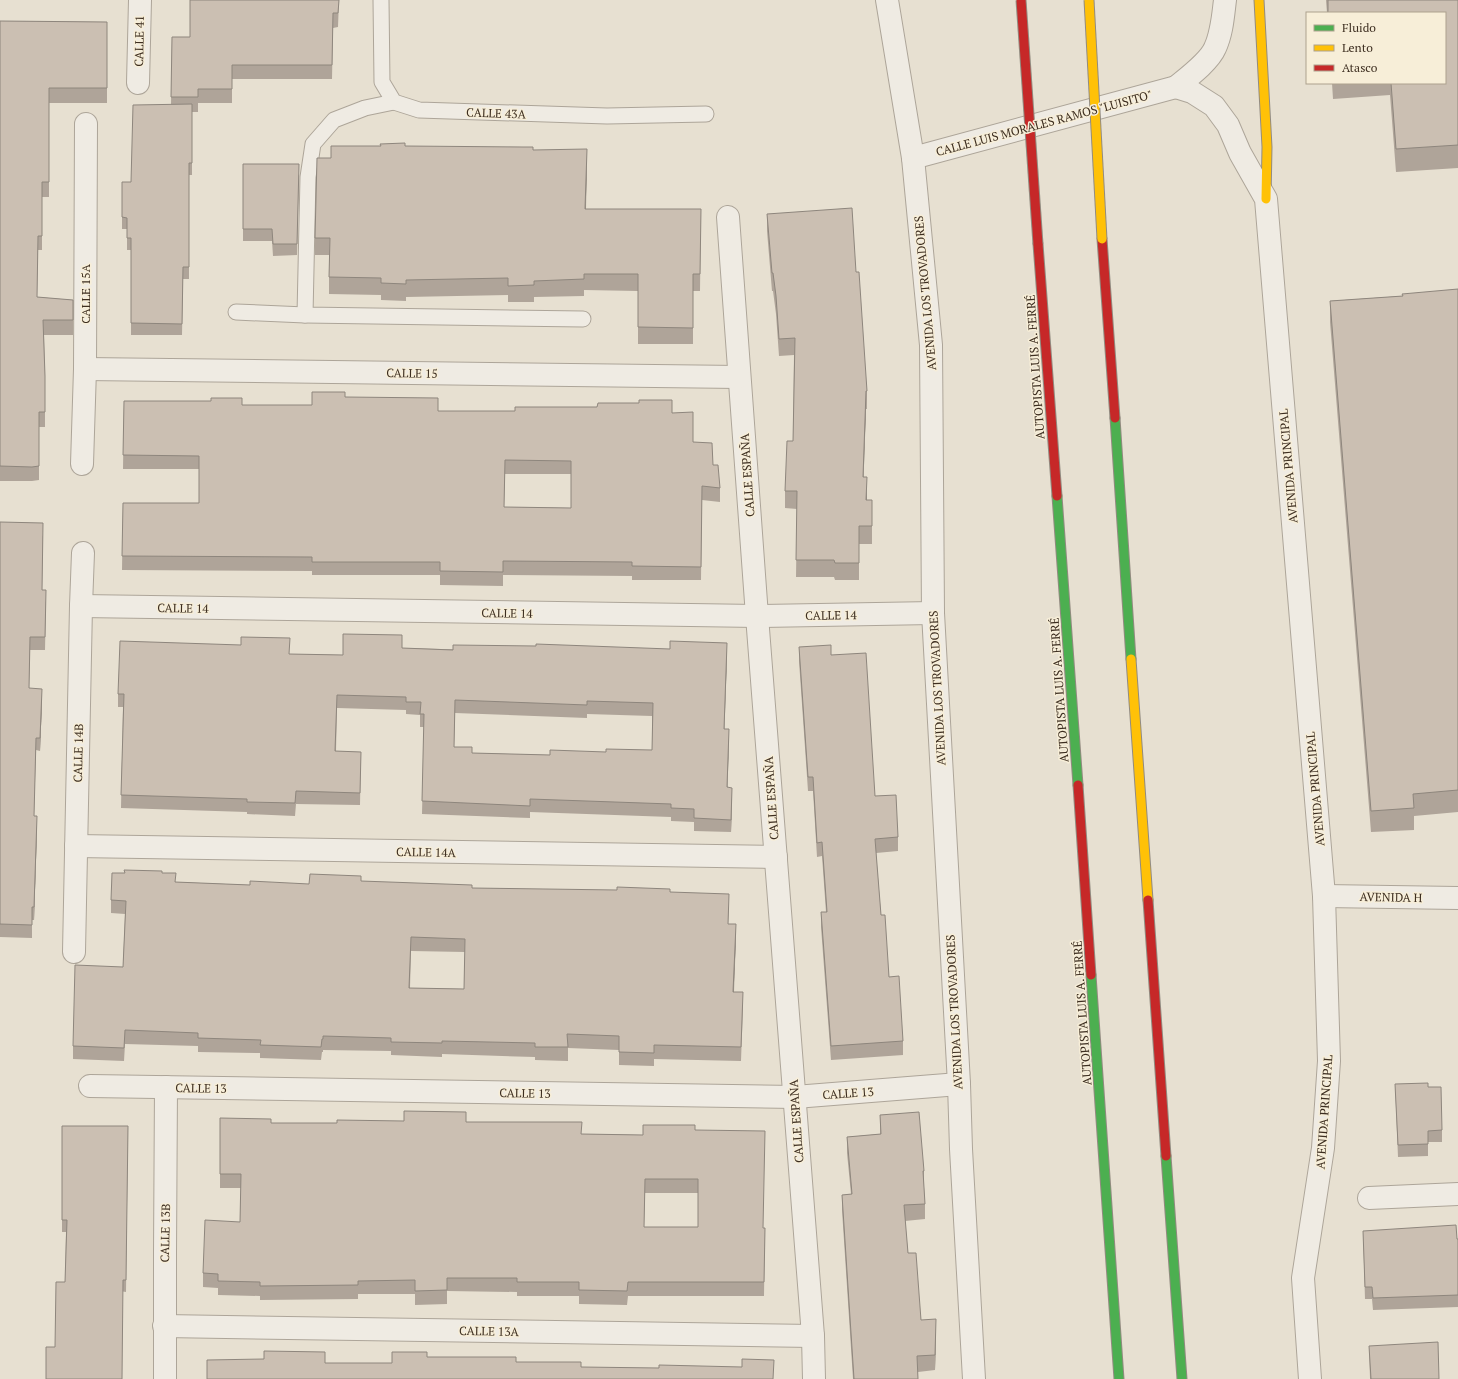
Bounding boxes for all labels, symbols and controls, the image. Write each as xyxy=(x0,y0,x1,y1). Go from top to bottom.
legend xyxy=(1306,12,1446,84)
street label: CALLE 41 xyxy=(131,15,147,67)
text: Fluido xyxy=(1342,20,1376,35)
text: Lento xyxy=(1342,40,1373,55)
text: Atasco xyxy=(1342,60,1378,75)
street label: CALLE LUIS MORALES RAMOS "LUISITO" xyxy=(934,87,1154,159)
street label: CALLE 43A xyxy=(466,104,527,122)
street label: AVENIDA LOS TROVADORES xyxy=(911,215,939,371)
street label: CALLE 15A xyxy=(78,263,93,324)
street label: AUTOPISTA LUIS A. FERRÉ xyxy=(1022,294,1048,440)
street label: CALLE 15 xyxy=(386,365,438,381)
street label: AVENIDA PRINCIPAL xyxy=(1275,408,1300,524)
street label: CALLE ESPAÑA xyxy=(737,432,757,517)
street label: CALLE 14 xyxy=(157,600,209,616)
street label: CALLE 14 xyxy=(481,605,533,621)
street label: CALLE 14 xyxy=(805,607,857,623)
street label: AVENIDA LOS TROVADORES xyxy=(925,610,949,766)
street label: AUTOPISTA LUIS A. FERRÉ xyxy=(1046,617,1072,763)
street label: CALLE 14B xyxy=(70,723,86,783)
street label: AVENIDA PRINCIPAL xyxy=(1302,731,1327,847)
street label: CALLE ESPAÑA xyxy=(761,755,781,840)
street label: CALLE 14A xyxy=(396,844,457,860)
street label: AVENIDA H xyxy=(1360,889,1423,905)
street label: AVENIDA LOS TROVADORES xyxy=(942,934,966,1090)
street label: AUTOPISTA LUIS A. FERRÉ xyxy=(1069,940,1095,1086)
street label: AVENIDA PRINCIPAL xyxy=(1313,1054,1336,1170)
street label: CALLE ESPAÑA xyxy=(786,1078,806,1163)
street label: CALLE 13 xyxy=(175,1080,227,1096)
street label: CALLE 13 xyxy=(822,1084,874,1102)
street label: CALLE 13 xyxy=(499,1085,551,1101)
street label: CALLE 13B xyxy=(157,1203,173,1263)
street label: CALLE 13A xyxy=(459,1323,520,1339)

